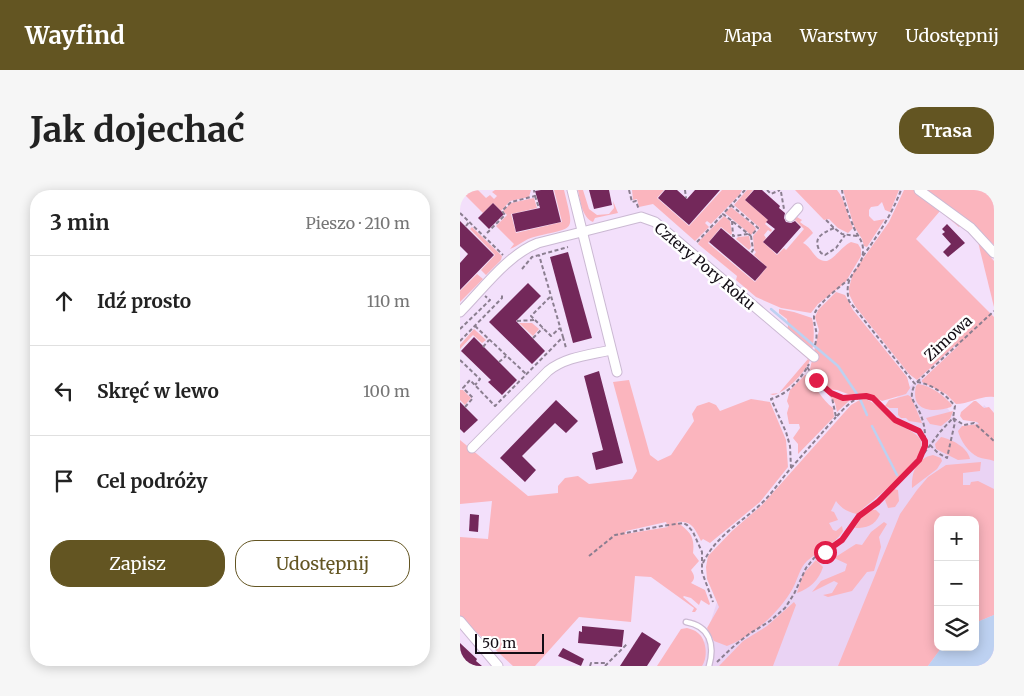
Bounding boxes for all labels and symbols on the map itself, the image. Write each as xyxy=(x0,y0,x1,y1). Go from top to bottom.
street label: Cztery Pory Roku xyxy=(651,218,759,314)
street label: Zimowa xyxy=(920,311,976,365)
route end xyxy=(805,369,828,392)
route start xyxy=(814,541,837,564)
scale bar xyxy=(475,631,544,654)

